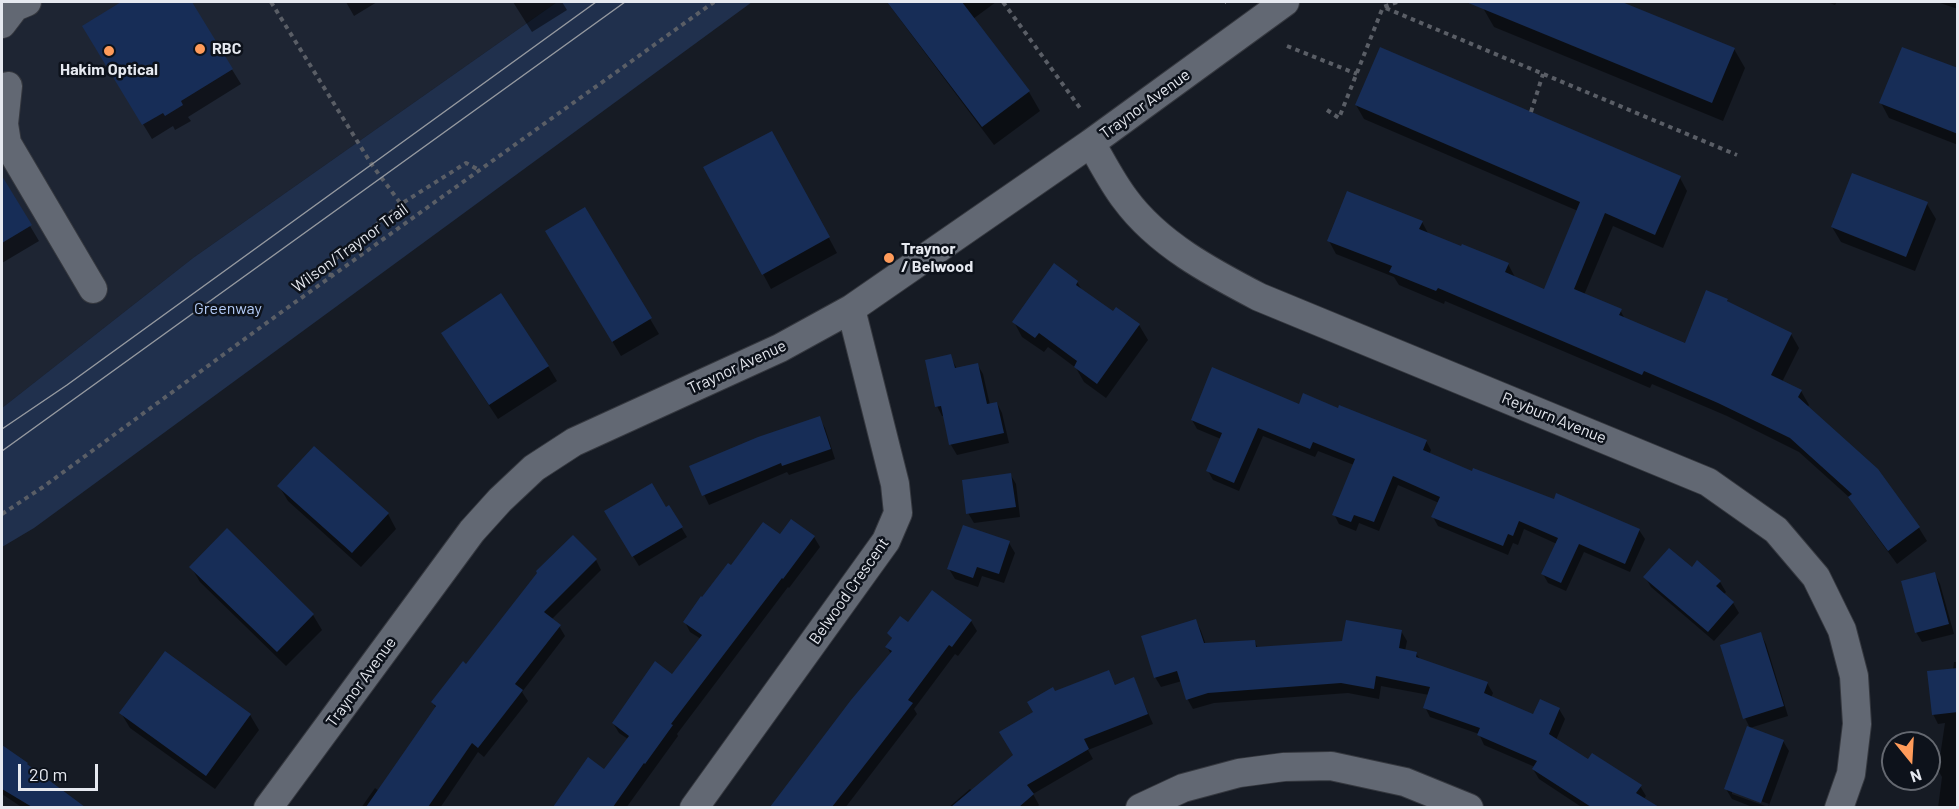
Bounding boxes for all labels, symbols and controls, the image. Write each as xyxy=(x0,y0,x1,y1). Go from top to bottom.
place label: RBC xyxy=(212,39,241,59)
marker: RBC xyxy=(193,42,207,56)
marker: Hakim Optical xyxy=(102,44,116,58)
place label: Hakim Optical xyxy=(60,60,158,80)
street label: Traynor Avenue xyxy=(1096,65,1194,143)
street label: Wilson/Traynor Trail xyxy=(288,199,412,297)
place label: Traynor / Belwood xyxy=(901,239,973,277)
marker: Traynor / Belwood xyxy=(882,251,896,265)
park label: Greenway xyxy=(194,299,262,319)
street label: Traynor Avenue xyxy=(685,336,789,398)
street label: Reyburn Avenue xyxy=(1499,388,1609,448)
street label: Belwood Crescent xyxy=(805,534,893,648)
street label: Traynor Avenue xyxy=(322,633,400,731)
north arrow xyxy=(1881,731,1941,791)
scale bar xyxy=(21,752,100,790)
text: 20 m xyxy=(29,763,67,785)
text: N xyxy=(1908,766,1924,787)

